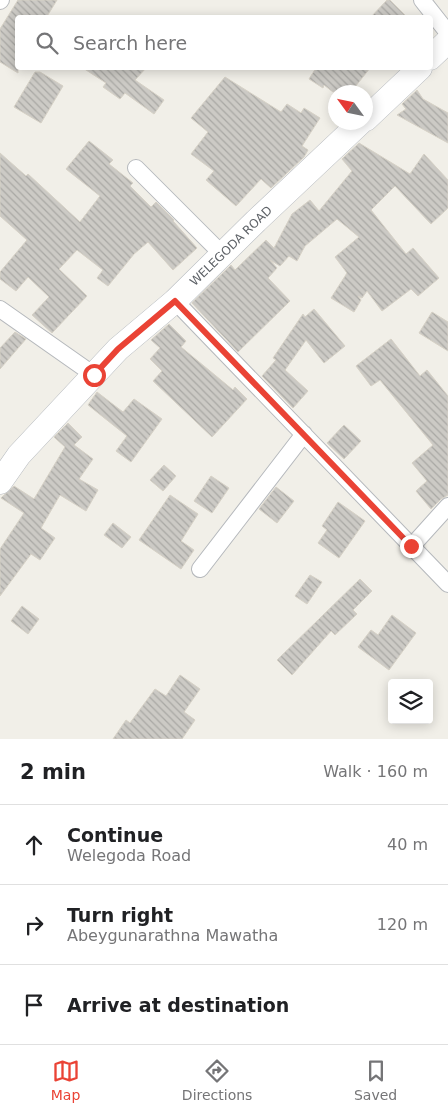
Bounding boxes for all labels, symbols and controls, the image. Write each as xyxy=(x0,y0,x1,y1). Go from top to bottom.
search box xyxy=(15,15,433,70)
icon: search xyxy=(33,29,61,57)
text: Search here xyxy=(73,32,187,54)
north arrow xyxy=(328,85,373,130)
street label: WELEGODA ROAD xyxy=(187,203,275,289)
route start xyxy=(83,364,106,387)
route end xyxy=(400,535,423,558)
map controls xyxy=(388,679,433,724)
button: layers xyxy=(388,679,433,724)
text: 2 min xyxy=(20,760,86,784)
text: Walk · 160 m xyxy=(323,762,428,781)
text: Continue xyxy=(67,824,163,846)
icon: ahead xyxy=(20,831,48,859)
text: 40 m xyxy=(387,835,428,854)
text: Welegoda Road xyxy=(67,846,191,865)
text: Turn right xyxy=(67,904,173,926)
icon: right xyxy=(20,911,48,939)
text: 120 m xyxy=(377,915,428,934)
text: Abeygunarathna Mawatha xyxy=(67,926,278,945)
icon: arrive xyxy=(20,991,48,1019)
text: Arrive at destination xyxy=(67,994,289,1016)
tab: Map xyxy=(51,1057,80,1103)
tab: Directions xyxy=(182,1057,252,1103)
tab: Saved xyxy=(354,1057,397,1103)

